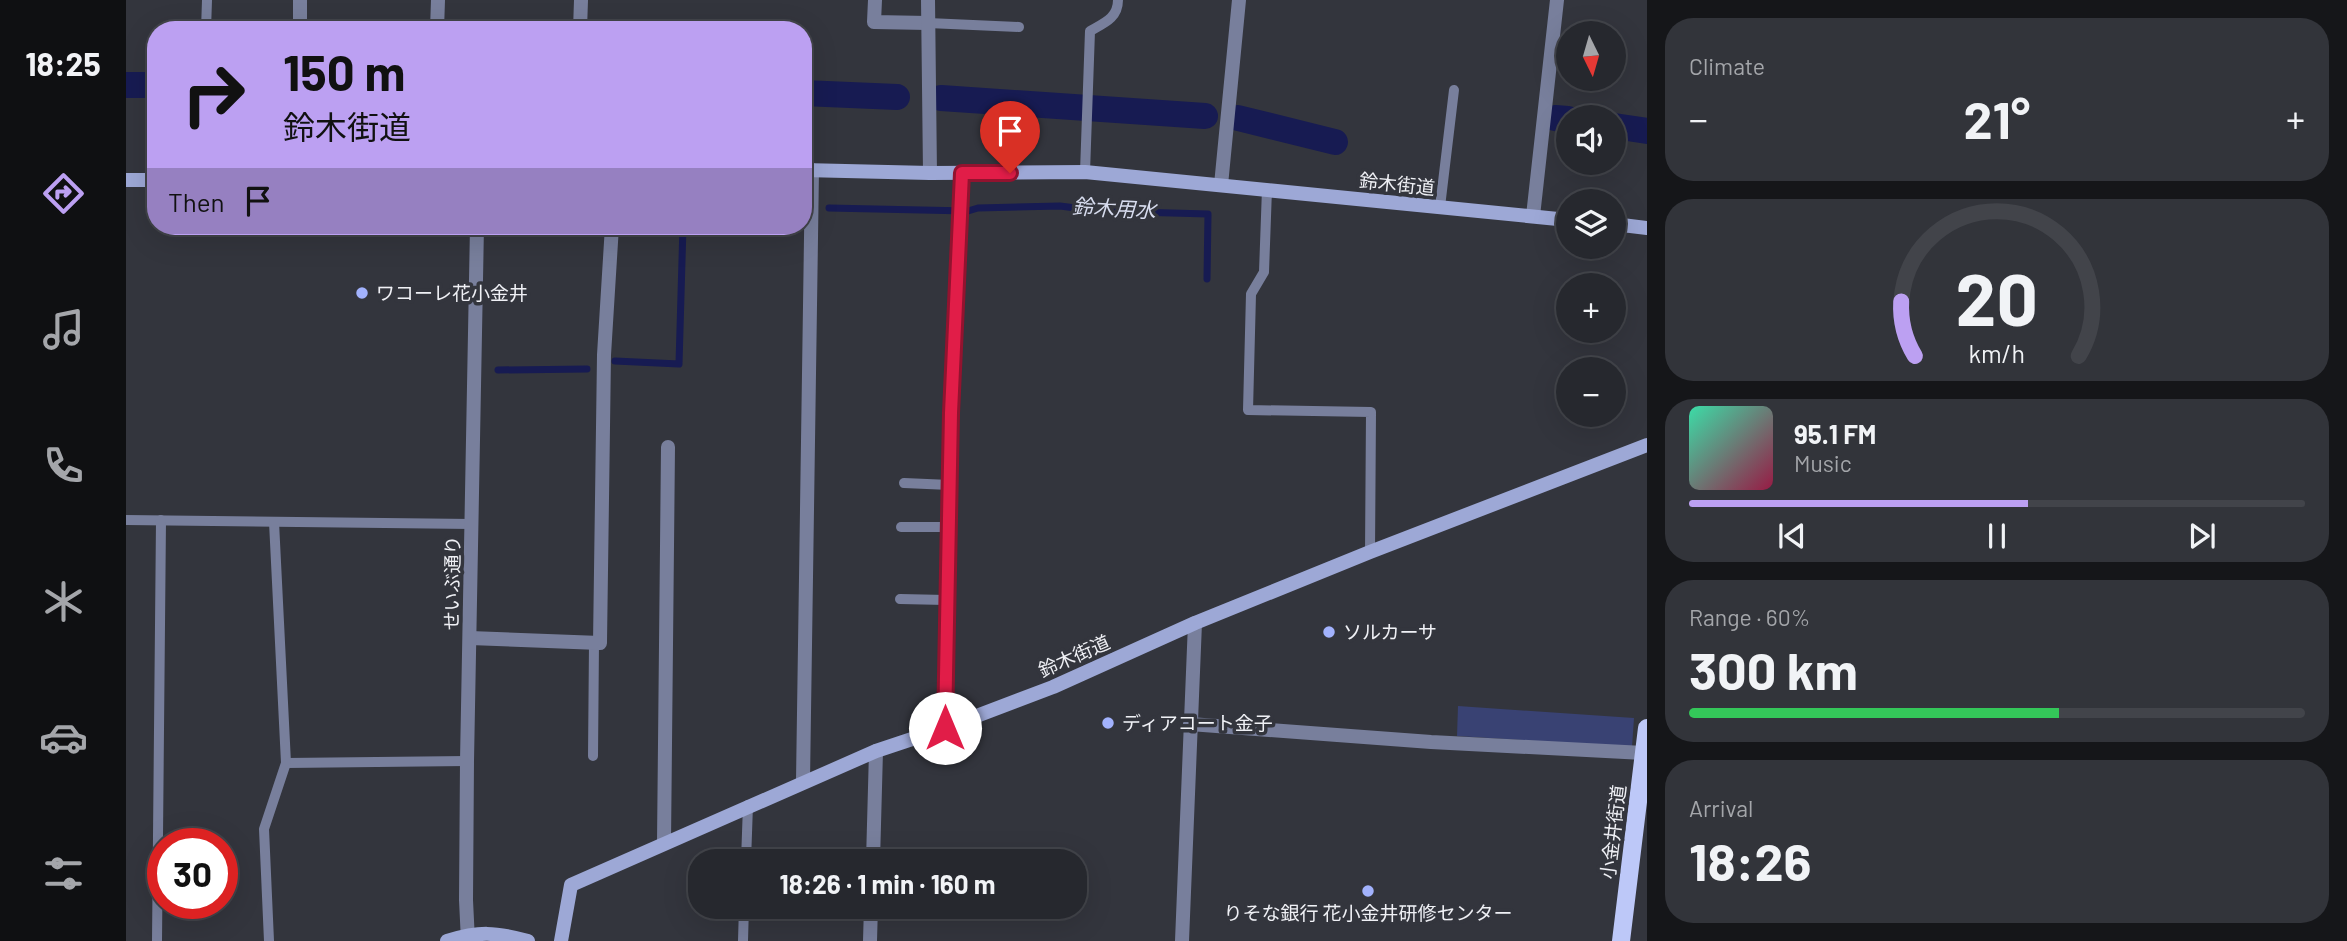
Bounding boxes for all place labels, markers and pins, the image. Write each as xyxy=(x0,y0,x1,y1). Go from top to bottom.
pin xyxy=(980,101,1040,173)
place label: ワコーレ花小金井 xyxy=(376,281,528,304)
marker: ワコーレ花小金井 xyxy=(354,285,370,301)
place label: ソルカーサ xyxy=(1343,620,1437,643)
marker: ソルカーサ xyxy=(1321,624,1337,640)
place label: ディアコート金子 xyxy=(1122,711,1273,734)
marker: ディアコート金子 xyxy=(1100,715,1116,731)
marker: りそな銀行 花小金井研修センター xyxy=(1360,883,1376,899)
place label: りそな銀行 花小金井研修センター xyxy=(1224,901,1512,924)

